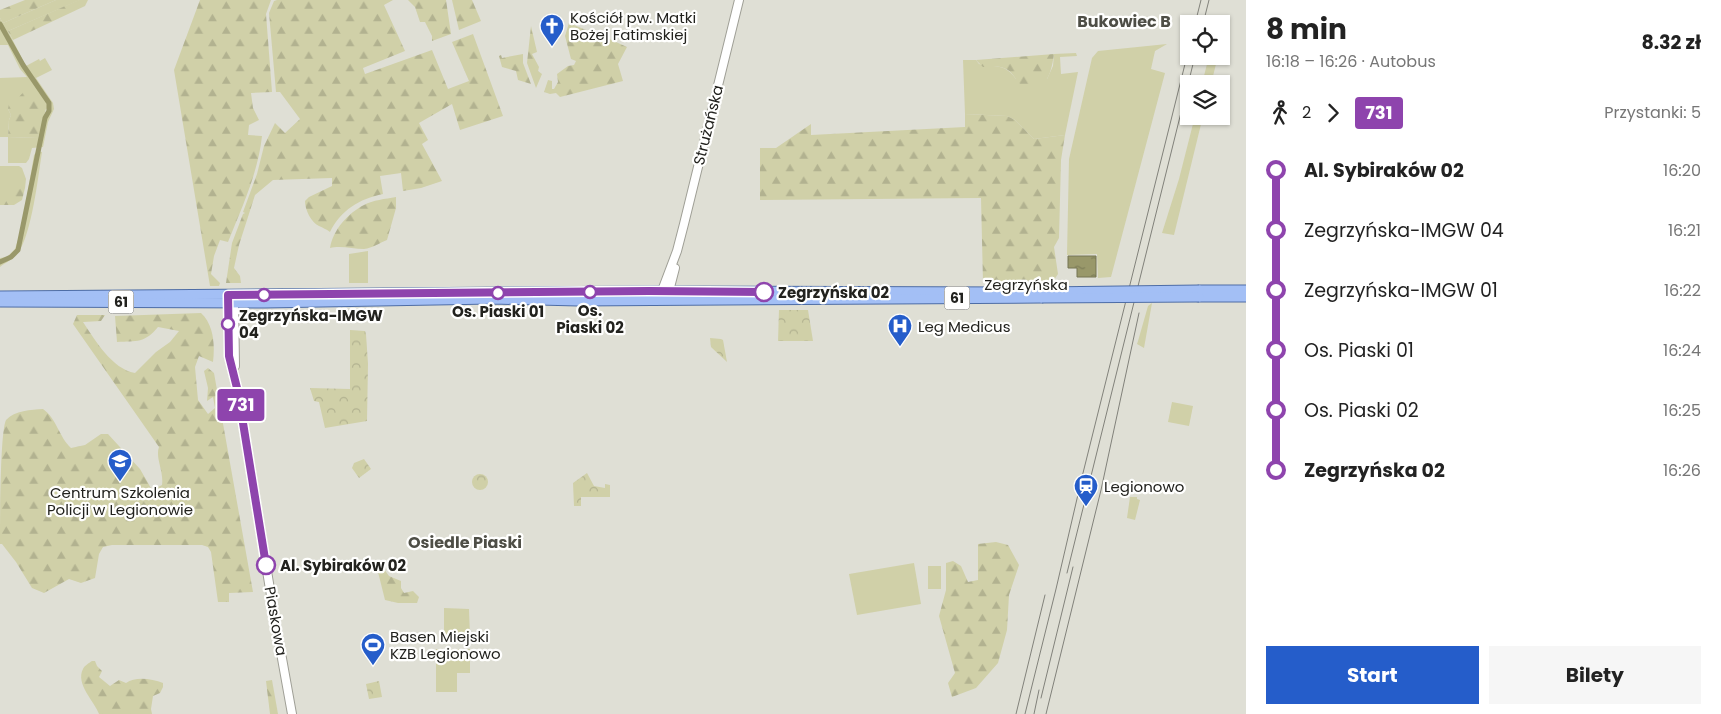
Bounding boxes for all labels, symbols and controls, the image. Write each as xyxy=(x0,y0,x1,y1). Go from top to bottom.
place label: Kościół pw. Matki Bożej Fatimskiej xyxy=(570,7,696,45)
district label: Bukowiec B xyxy=(1077,10,1171,33)
text: 8 min xyxy=(1266,10,1347,49)
church icon: Kościół pw. Matki Bożej Fatimskiej xyxy=(539,13,565,47)
map controls xyxy=(1180,15,1230,125)
button: locate xyxy=(1180,15,1230,65)
text: 8.32 zł xyxy=(1641,29,1701,56)
text: 16:18 – 16:26 · Autobus xyxy=(1266,50,1436,73)
button: layers xyxy=(1180,75,1230,125)
street label: Strużańska xyxy=(688,83,728,167)
icon: walk xyxy=(1266,99,1294,127)
icon: forward xyxy=(1319,99,1347,127)
text: 731 xyxy=(1365,100,1393,125)
text: 2 xyxy=(1302,101,1311,124)
text: Przystanki: 5 xyxy=(1604,101,1701,124)
text: Al. Sybiraków 02 xyxy=(1304,157,1464,184)
text: 16:20 xyxy=(1663,159,1701,182)
text: Zegrzyńska-IMGW 04 xyxy=(1304,217,1504,244)
text: 16:21 xyxy=(1668,219,1701,242)
street label: Zegrzyńska xyxy=(984,274,1068,295)
text: Zegrzyńska-IMGW 01 xyxy=(1304,277,1498,304)
text: 16:22 xyxy=(1664,279,1701,302)
marker: Zegrzyńska 02 xyxy=(754,282,774,302)
place label: Zegrzyńska 02 xyxy=(778,282,890,303)
marker: Os. Piaski 02 xyxy=(583,285,597,299)
marker: Os. Piaski 01 xyxy=(491,286,505,300)
road number: 61 xyxy=(944,286,970,310)
unlabelled marker xyxy=(257,288,271,302)
road number: 61 xyxy=(108,290,134,314)
place label: Os. Piaski 02 xyxy=(556,300,624,338)
place label: Os. Piaski 01 xyxy=(452,301,544,322)
place label: Zegrzyńska-IMGW 04 xyxy=(239,305,383,343)
hospital icon: Leg Medicus xyxy=(887,313,913,347)
place label: Leg Medicus xyxy=(918,316,1011,337)
marker: Zegrzyńska-IMGW 04 xyxy=(221,317,235,331)
text: Os. Piaski 01 xyxy=(1304,337,1414,364)
text: 16:24 xyxy=(1663,339,1701,362)
line badge: 731 xyxy=(212,389,270,421)
text: 731 xyxy=(227,392,255,417)
text: Os. Piaski 02 xyxy=(1304,397,1419,424)
text: 16:25 xyxy=(1663,399,1701,422)
school or university icon: Centrum Szkolenia Policji w Legionowie xyxy=(107,448,133,482)
text: Zegrzyńska 02 xyxy=(1304,457,1445,484)
text: 16:26 xyxy=(1663,459,1701,482)
station icon: Legionowo xyxy=(1073,473,1099,507)
place label: Legionowo xyxy=(1104,476,1184,497)
place label: Centrum Szkolenia Policji w Legionowie xyxy=(47,482,193,520)
district label: Osiedle Piaski xyxy=(408,531,522,554)
marker: Al. Sybiraków 02 xyxy=(256,555,276,575)
place label: Al. Sybiraków 02 xyxy=(280,555,407,576)
street label: Piaskowa xyxy=(260,585,292,657)
place label: Basen Miejski KZB Legionowo xyxy=(390,626,501,664)
sports icon: Basen Miejski KZB Legionowo xyxy=(360,632,386,666)
button: Start xyxy=(1266,646,1479,704)
button: Bilety xyxy=(1489,646,1701,704)

